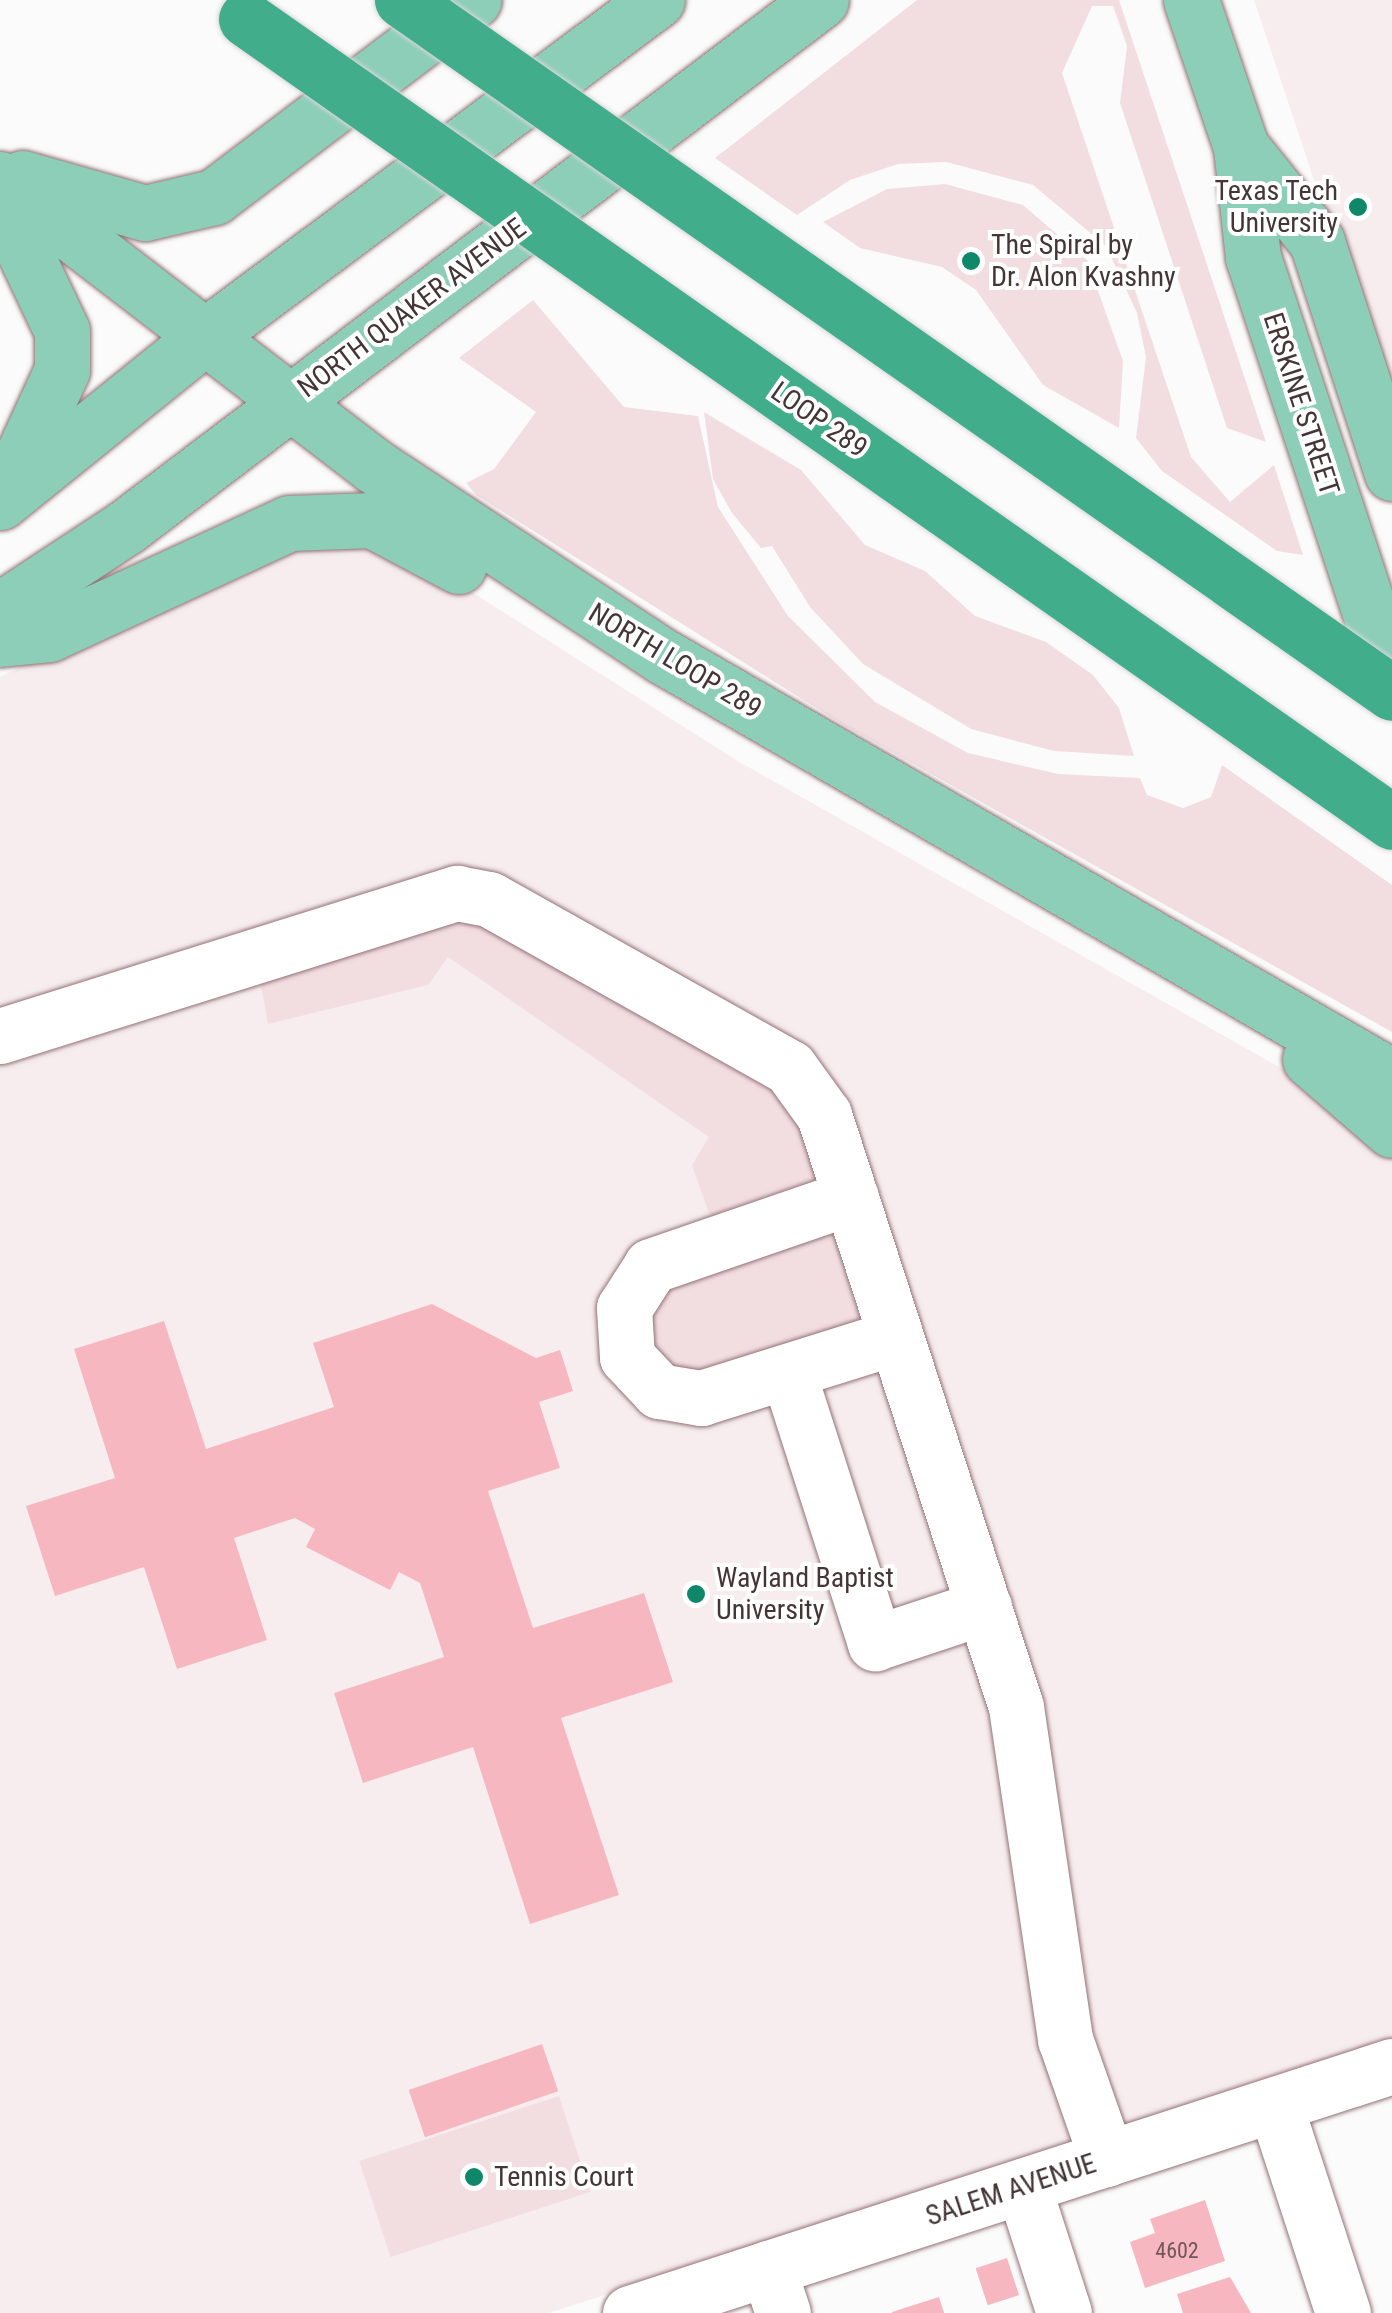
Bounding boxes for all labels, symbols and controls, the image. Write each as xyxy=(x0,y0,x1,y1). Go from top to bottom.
place label: Texas Tech University xyxy=(1214,174,1338,240)
marker: Texas Tech University xyxy=(1347,196,1369,218)
street label: NORTH QUAKER AVENUE xyxy=(291,211,533,405)
place label: The Spiral by Dr. Alon Kvashny xyxy=(991,228,1176,294)
marker: The Spiral by Dr. Alon Kvashny xyxy=(960,250,982,272)
street label: ERSKINE STREET xyxy=(1256,309,1346,499)
street label: LOOP 289 xyxy=(765,375,873,465)
street label: NORTH LOOP 289 xyxy=(582,596,768,726)
place label: Wayland Baptist University xyxy=(716,1561,894,1627)
marker: Wayland Baptist University xyxy=(685,1583,707,1605)
street label: SALEM AVENUE xyxy=(922,2147,1100,2233)
place label: Tennis Court xyxy=(494,2160,634,2194)
marker: Tennis Court xyxy=(463,2166,485,2188)
house number: 4602 xyxy=(1155,2238,1199,2264)

